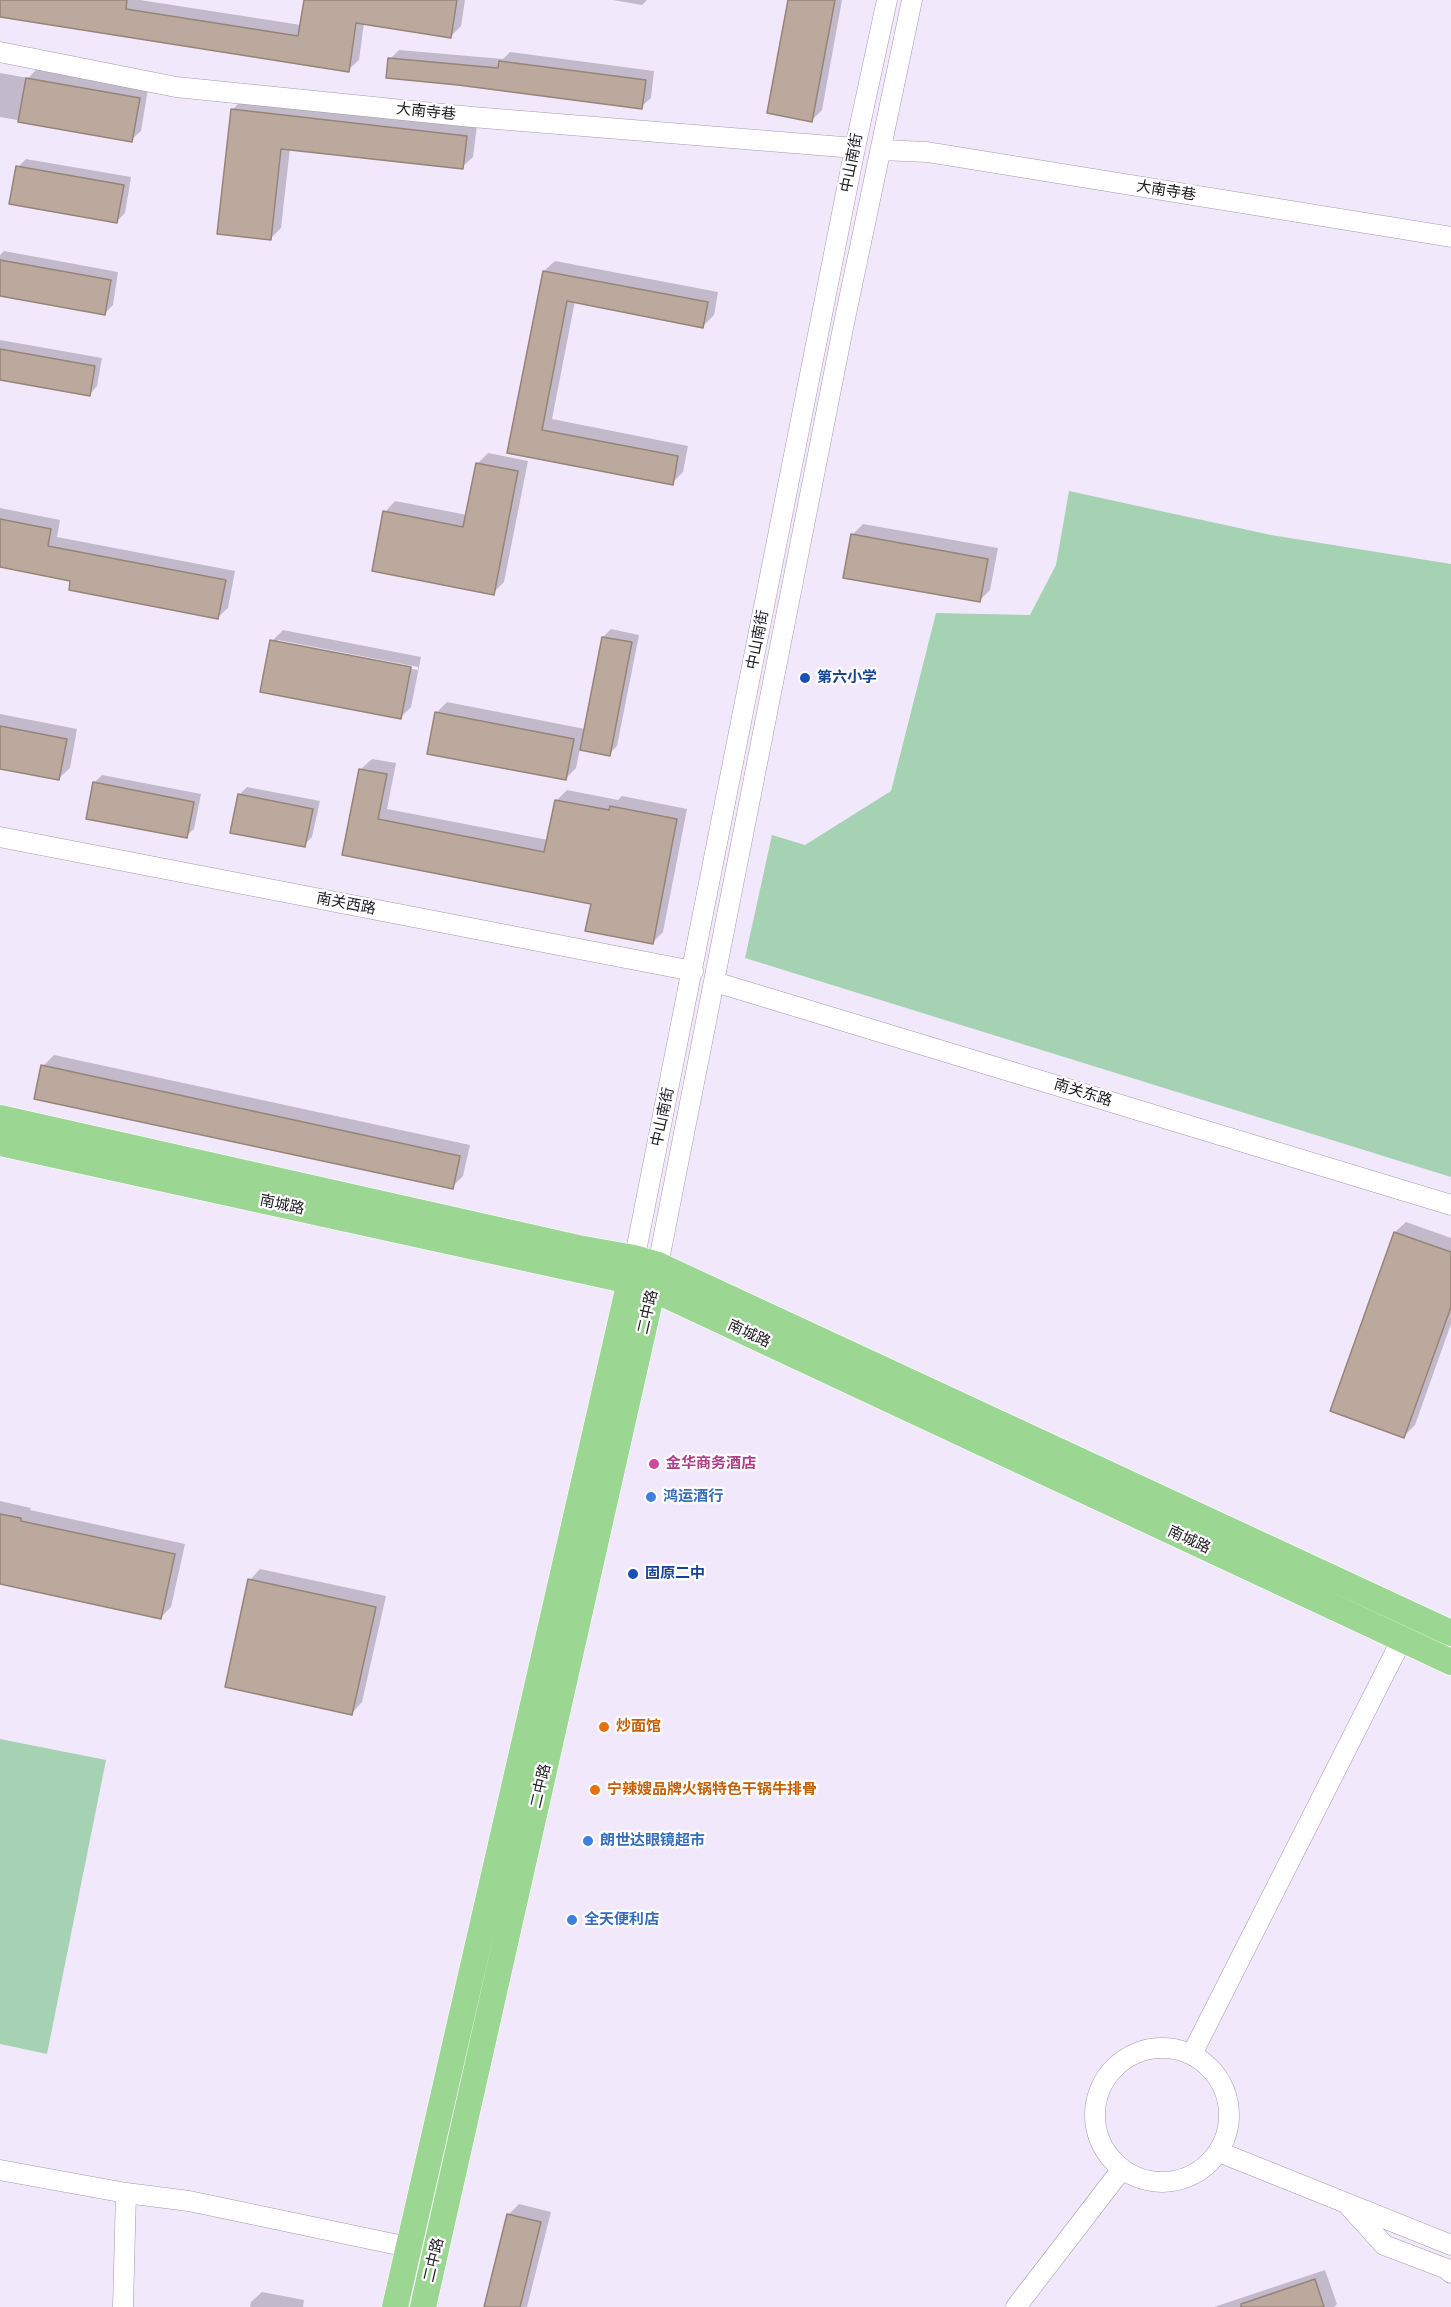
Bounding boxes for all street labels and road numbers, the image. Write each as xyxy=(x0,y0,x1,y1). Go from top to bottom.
street label: 大南寺巷 xyxy=(395,100,457,124)
street label: 中山南街 xyxy=(837,132,867,194)
street label: 大南寺巷 xyxy=(1135,177,1197,205)
street label: 中山南街 xyxy=(743,609,773,671)
street label: 南关西路 xyxy=(315,889,377,919)
street label: 南关东路 xyxy=(1052,1076,1114,1110)
street label: 中山南街 xyxy=(648,1086,678,1148)
street label: 南城路 xyxy=(258,1192,306,1218)
street label: 二中路 xyxy=(634,1288,662,1336)
street label: 南城路 xyxy=(725,1316,773,1352)
street label: 南城路 xyxy=(1165,1522,1213,1558)
street label: 二中路 xyxy=(527,1762,555,1810)
street label: 二中路 xyxy=(420,2236,448,2284)

